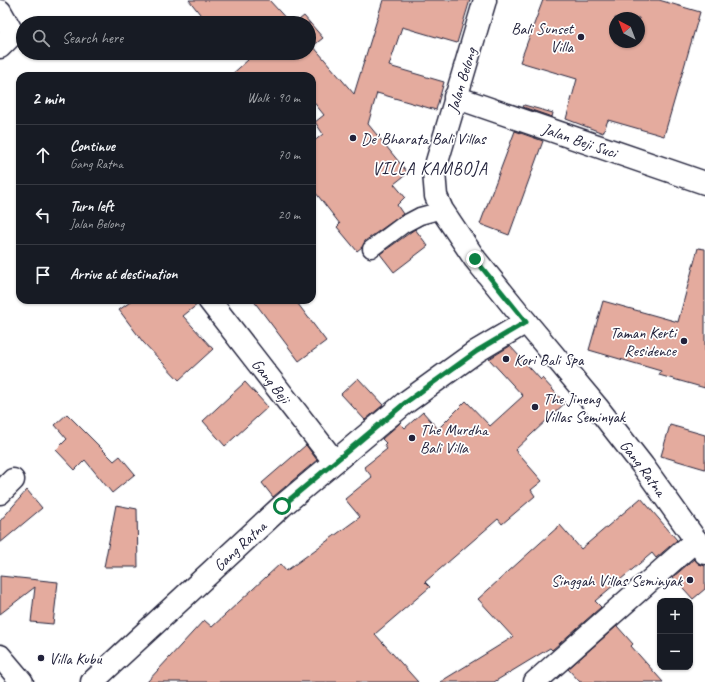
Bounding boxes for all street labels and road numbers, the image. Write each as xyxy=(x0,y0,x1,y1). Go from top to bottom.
street label: Jalan Belong xyxy=(442,44,482,116)
street label: Jalan Beji Suci xyxy=(539,119,621,164)
street label: Gang Beji xyxy=(247,355,296,409)
street label: Gang Ratna xyxy=(615,436,671,501)
street label: Gang Ratna xyxy=(209,516,272,576)

